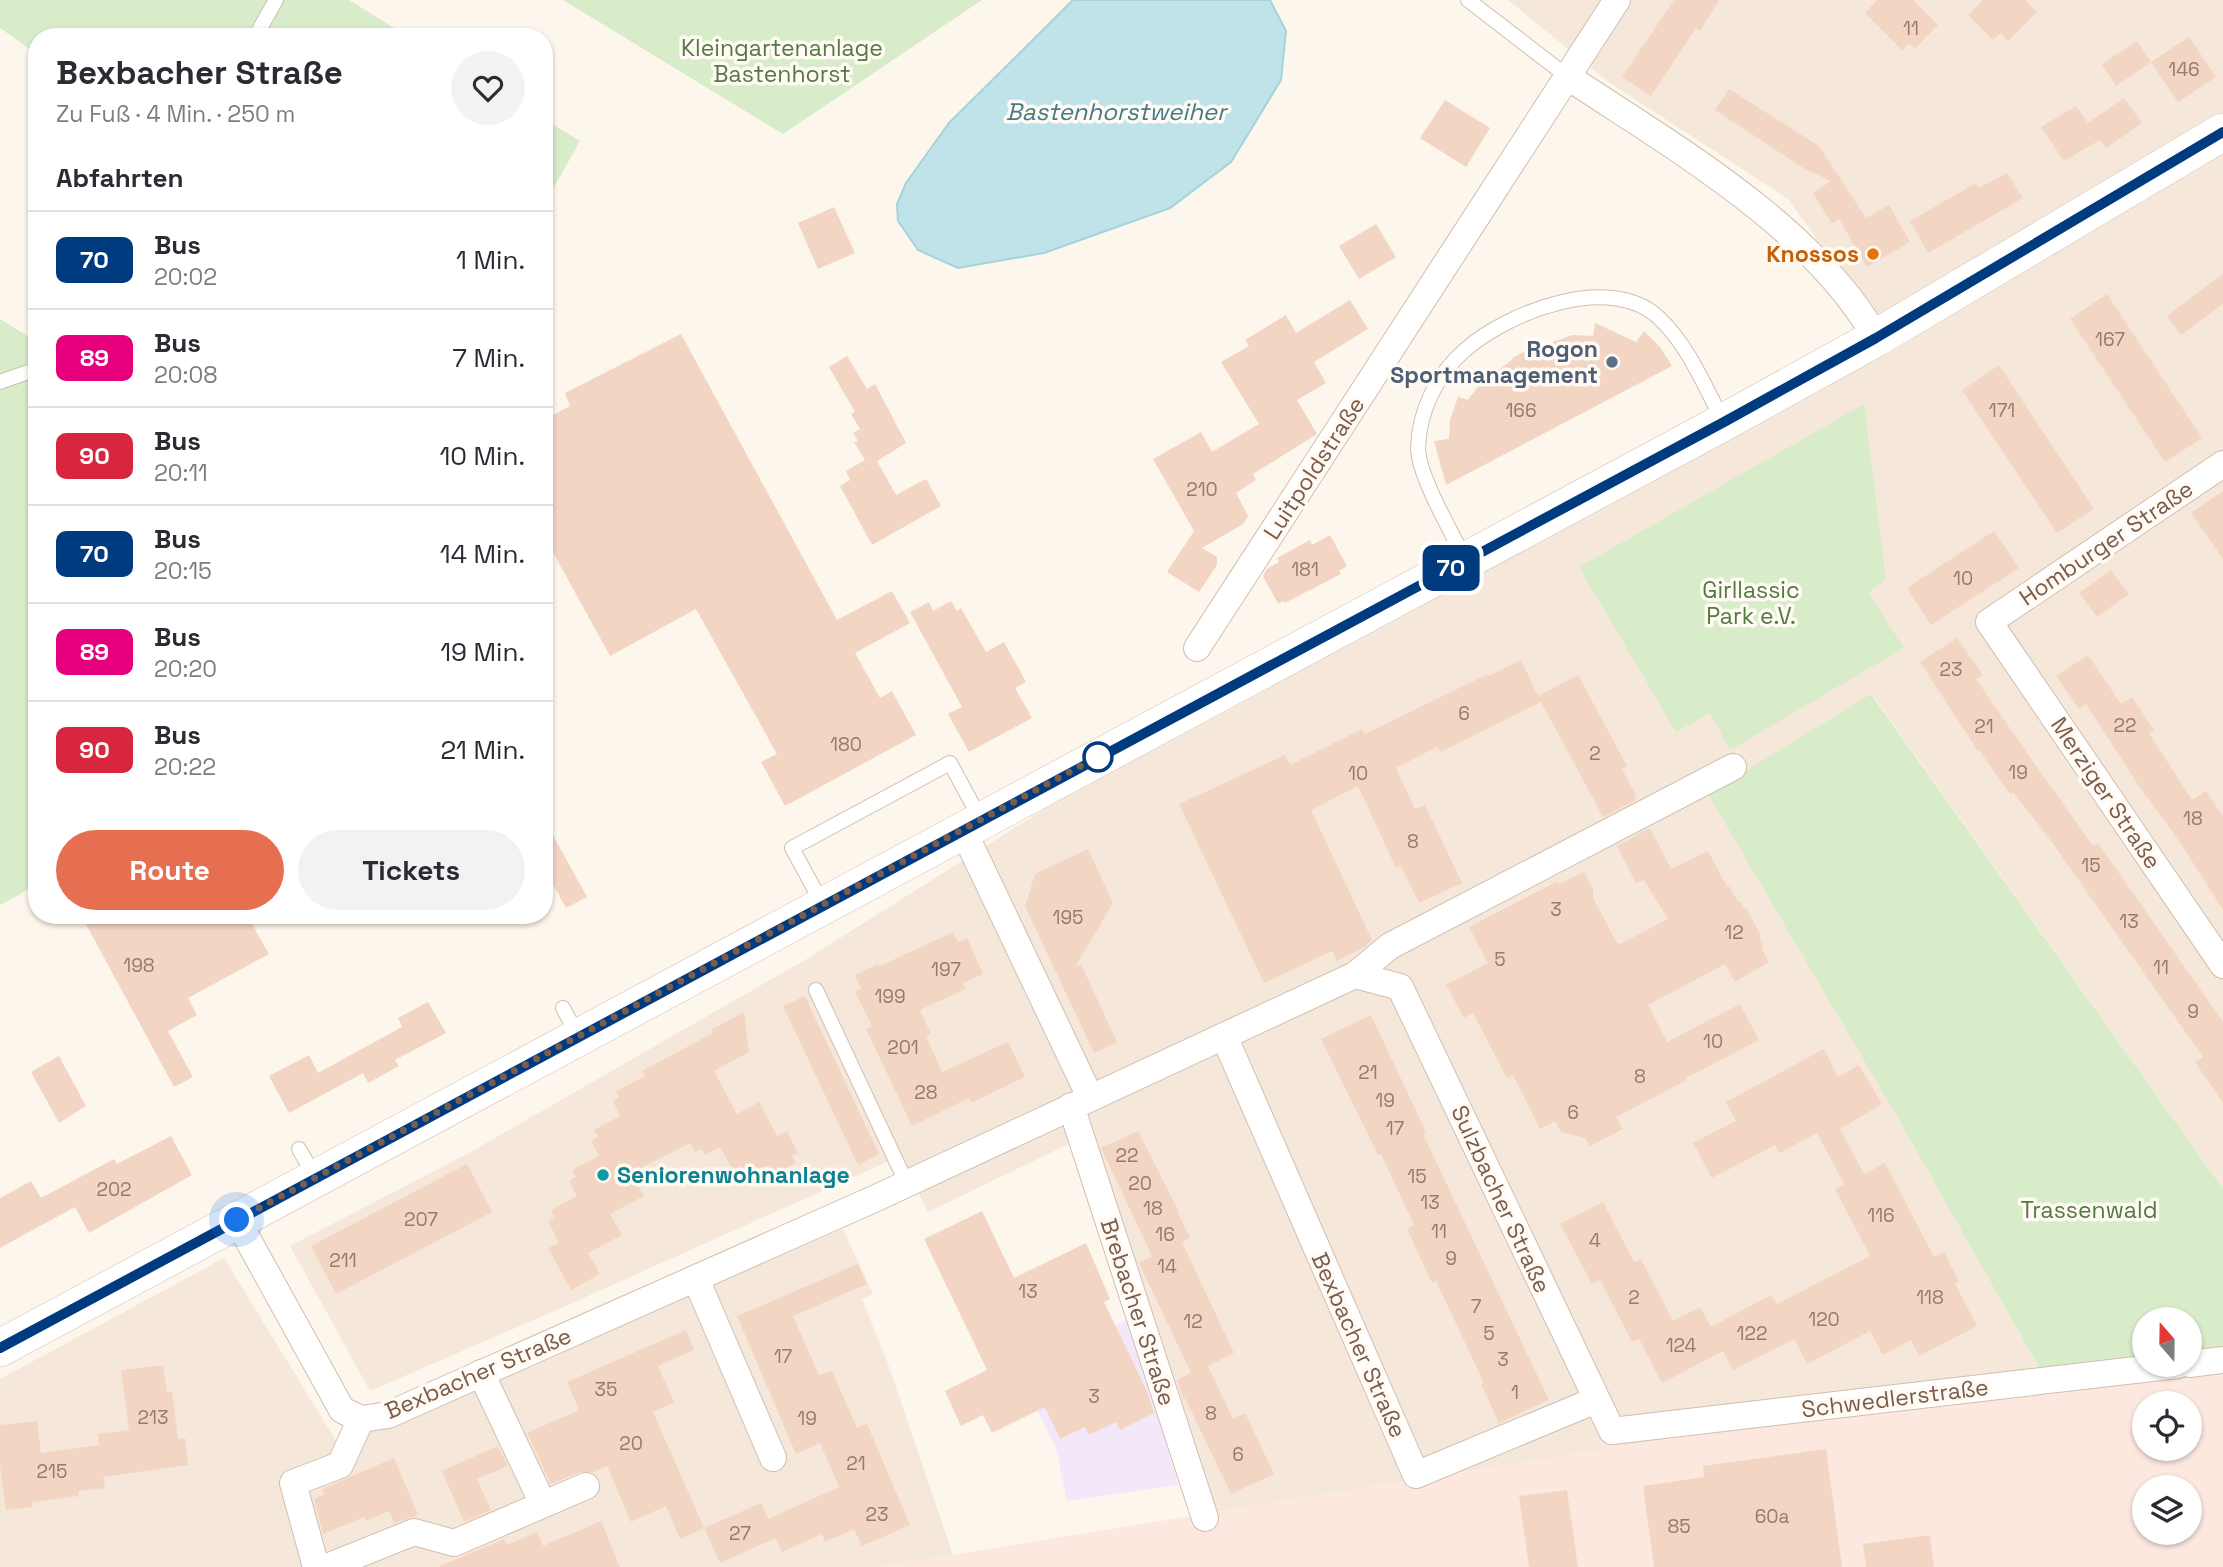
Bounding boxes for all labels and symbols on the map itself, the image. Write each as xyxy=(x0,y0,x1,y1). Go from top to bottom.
house number: 11 xyxy=(1903,16,1919,41)
park label: Kleingartenanlage Bastenhorst xyxy=(681,33,883,89)
house number: 146 xyxy=(2168,57,2200,82)
water label: Bastenhorstweiher xyxy=(1006,96,1229,127)
place label: Knossos xyxy=(1766,239,1859,269)
marker: Knossos xyxy=(1865,246,1881,262)
house number: 167 xyxy=(2095,327,2125,352)
place label: Rogon Sportmanagement xyxy=(1390,334,1598,390)
marker: Rogon Sportmanagement xyxy=(1604,354,1620,370)
street label: Luitpoldstraße xyxy=(1257,391,1371,545)
house number: 166 xyxy=(1505,398,1537,423)
house number: 171 xyxy=(1989,398,2015,423)
street label: Homburger Straße xyxy=(2013,474,2199,612)
house number: 210 xyxy=(1186,477,1218,502)
line badge: 70 xyxy=(1420,545,1482,591)
house number: 181 xyxy=(1291,557,1319,582)
house number: 10 xyxy=(1953,566,1973,591)
park label: Girllassic Park e.V. xyxy=(1702,575,1800,631)
house number: 23 xyxy=(1940,657,1962,682)
house number: 6 xyxy=(1458,701,1470,726)
street label: Merziger Straße xyxy=(2044,711,2168,875)
house number: 22 xyxy=(2114,713,2136,738)
house number: 21 xyxy=(1974,714,1994,739)
house number: 180 xyxy=(830,732,862,757)
house number: 2 xyxy=(1589,741,1601,766)
unlabelled marker xyxy=(1083,742,1113,772)
house number: 19 xyxy=(2008,760,2028,785)
house number: 10 xyxy=(1348,761,1368,786)
house number: 18 xyxy=(2183,806,2203,831)
house number: 8 xyxy=(1407,829,1419,854)
house number: 15 xyxy=(2081,853,2101,878)
house number: 3 xyxy=(1550,897,1562,922)
house number: 195 xyxy=(1053,905,1083,930)
house number: 13 xyxy=(2119,909,2139,934)
house number: 12 xyxy=(1724,920,1744,945)
house number: 5 xyxy=(1494,947,1506,972)
house number: 198 xyxy=(123,953,155,978)
house number: 11 xyxy=(2153,955,2169,980)
house number: 197 xyxy=(931,957,961,982)
house number: 199 xyxy=(874,984,906,1009)
house number: 9 xyxy=(2187,999,2199,1024)
house number: 10 xyxy=(1703,1029,1723,1054)
house number: 201 xyxy=(887,1035,919,1060)
house number: 21 xyxy=(1358,1060,1378,1085)
house number: 8 xyxy=(1634,1064,1646,1089)
house number: 28 xyxy=(914,1080,938,1105)
house number: 19 xyxy=(1375,1088,1395,1113)
street label: Sulzbacher Straße xyxy=(1444,1100,1558,1298)
house number: 6 xyxy=(1567,1100,1579,1125)
house number: 17 xyxy=(1386,1116,1405,1141)
house number: 22 xyxy=(1116,1143,1138,1168)
place label: Seniorenwohnanlage xyxy=(617,1160,850,1190)
house number: 15 xyxy=(1407,1164,1427,1189)
marker: Seniorenwohnanlage xyxy=(595,1167,611,1183)
house number: 20 xyxy=(1128,1171,1152,1196)
house number: 202 xyxy=(96,1177,132,1202)
house number: 13 xyxy=(1420,1190,1440,1215)
park label: Trassenwald xyxy=(2021,1195,2157,1225)
house number: 18 xyxy=(1143,1196,1163,1221)
your location xyxy=(219,1202,254,1237)
house number: 116 xyxy=(1867,1203,1895,1228)
house number: 207 xyxy=(404,1207,438,1232)
street label: Brebacher Straße xyxy=(1094,1215,1182,1409)
house number: 11 xyxy=(1431,1219,1447,1244)
house number: 16 xyxy=(1155,1222,1175,1247)
house number: 4 xyxy=(1589,1228,1601,1253)
house number: 9 xyxy=(1445,1246,1457,1271)
house number: 211 xyxy=(329,1248,357,1273)
street label: Bexbacher Straße xyxy=(1305,1248,1413,1442)
house number: 14 xyxy=(1157,1254,1177,1279)
house number: 13 xyxy=(1018,1279,1038,1304)
house number: 2 xyxy=(1628,1285,1640,1310)
house number: 118 xyxy=(1916,1285,1944,1310)
house number: 7 xyxy=(1471,1294,1482,1319)
house number: 120 xyxy=(1808,1307,1840,1332)
north arrow xyxy=(2132,1307,2202,1377)
house number: 12 xyxy=(1183,1309,1203,1334)
street label: Bexbacher Straße xyxy=(380,1320,576,1426)
house number: 5 xyxy=(1483,1321,1495,1346)
house number: 122 xyxy=(1737,1321,1767,1346)
house number: 124 xyxy=(1666,1333,1696,1358)
house number: 17 xyxy=(774,1344,793,1369)
house number: 3 xyxy=(1497,1347,1509,1372)
street label: Schwedlerstraße xyxy=(1800,1372,1990,1424)
house number: 35 xyxy=(595,1377,617,1402)
house number: 1 xyxy=(1511,1380,1519,1405)
house number: 3 xyxy=(1088,1384,1100,1409)
house number: 8 xyxy=(1205,1401,1217,1426)
house number: 213 xyxy=(138,1405,168,1430)
house number: 19 xyxy=(797,1406,817,1431)
house number: 20 xyxy=(619,1431,643,1456)
house number: 6 xyxy=(1232,1442,1244,1467)
house number: 21 xyxy=(846,1451,866,1476)
house number: 215 xyxy=(37,1459,67,1484)
house number: 23 xyxy=(866,1502,888,1527)
house number: 60a xyxy=(1755,1504,1789,1529)
house number: 85 xyxy=(1667,1514,1691,1539)
house number: 27 xyxy=(729,1521,751,1546)

